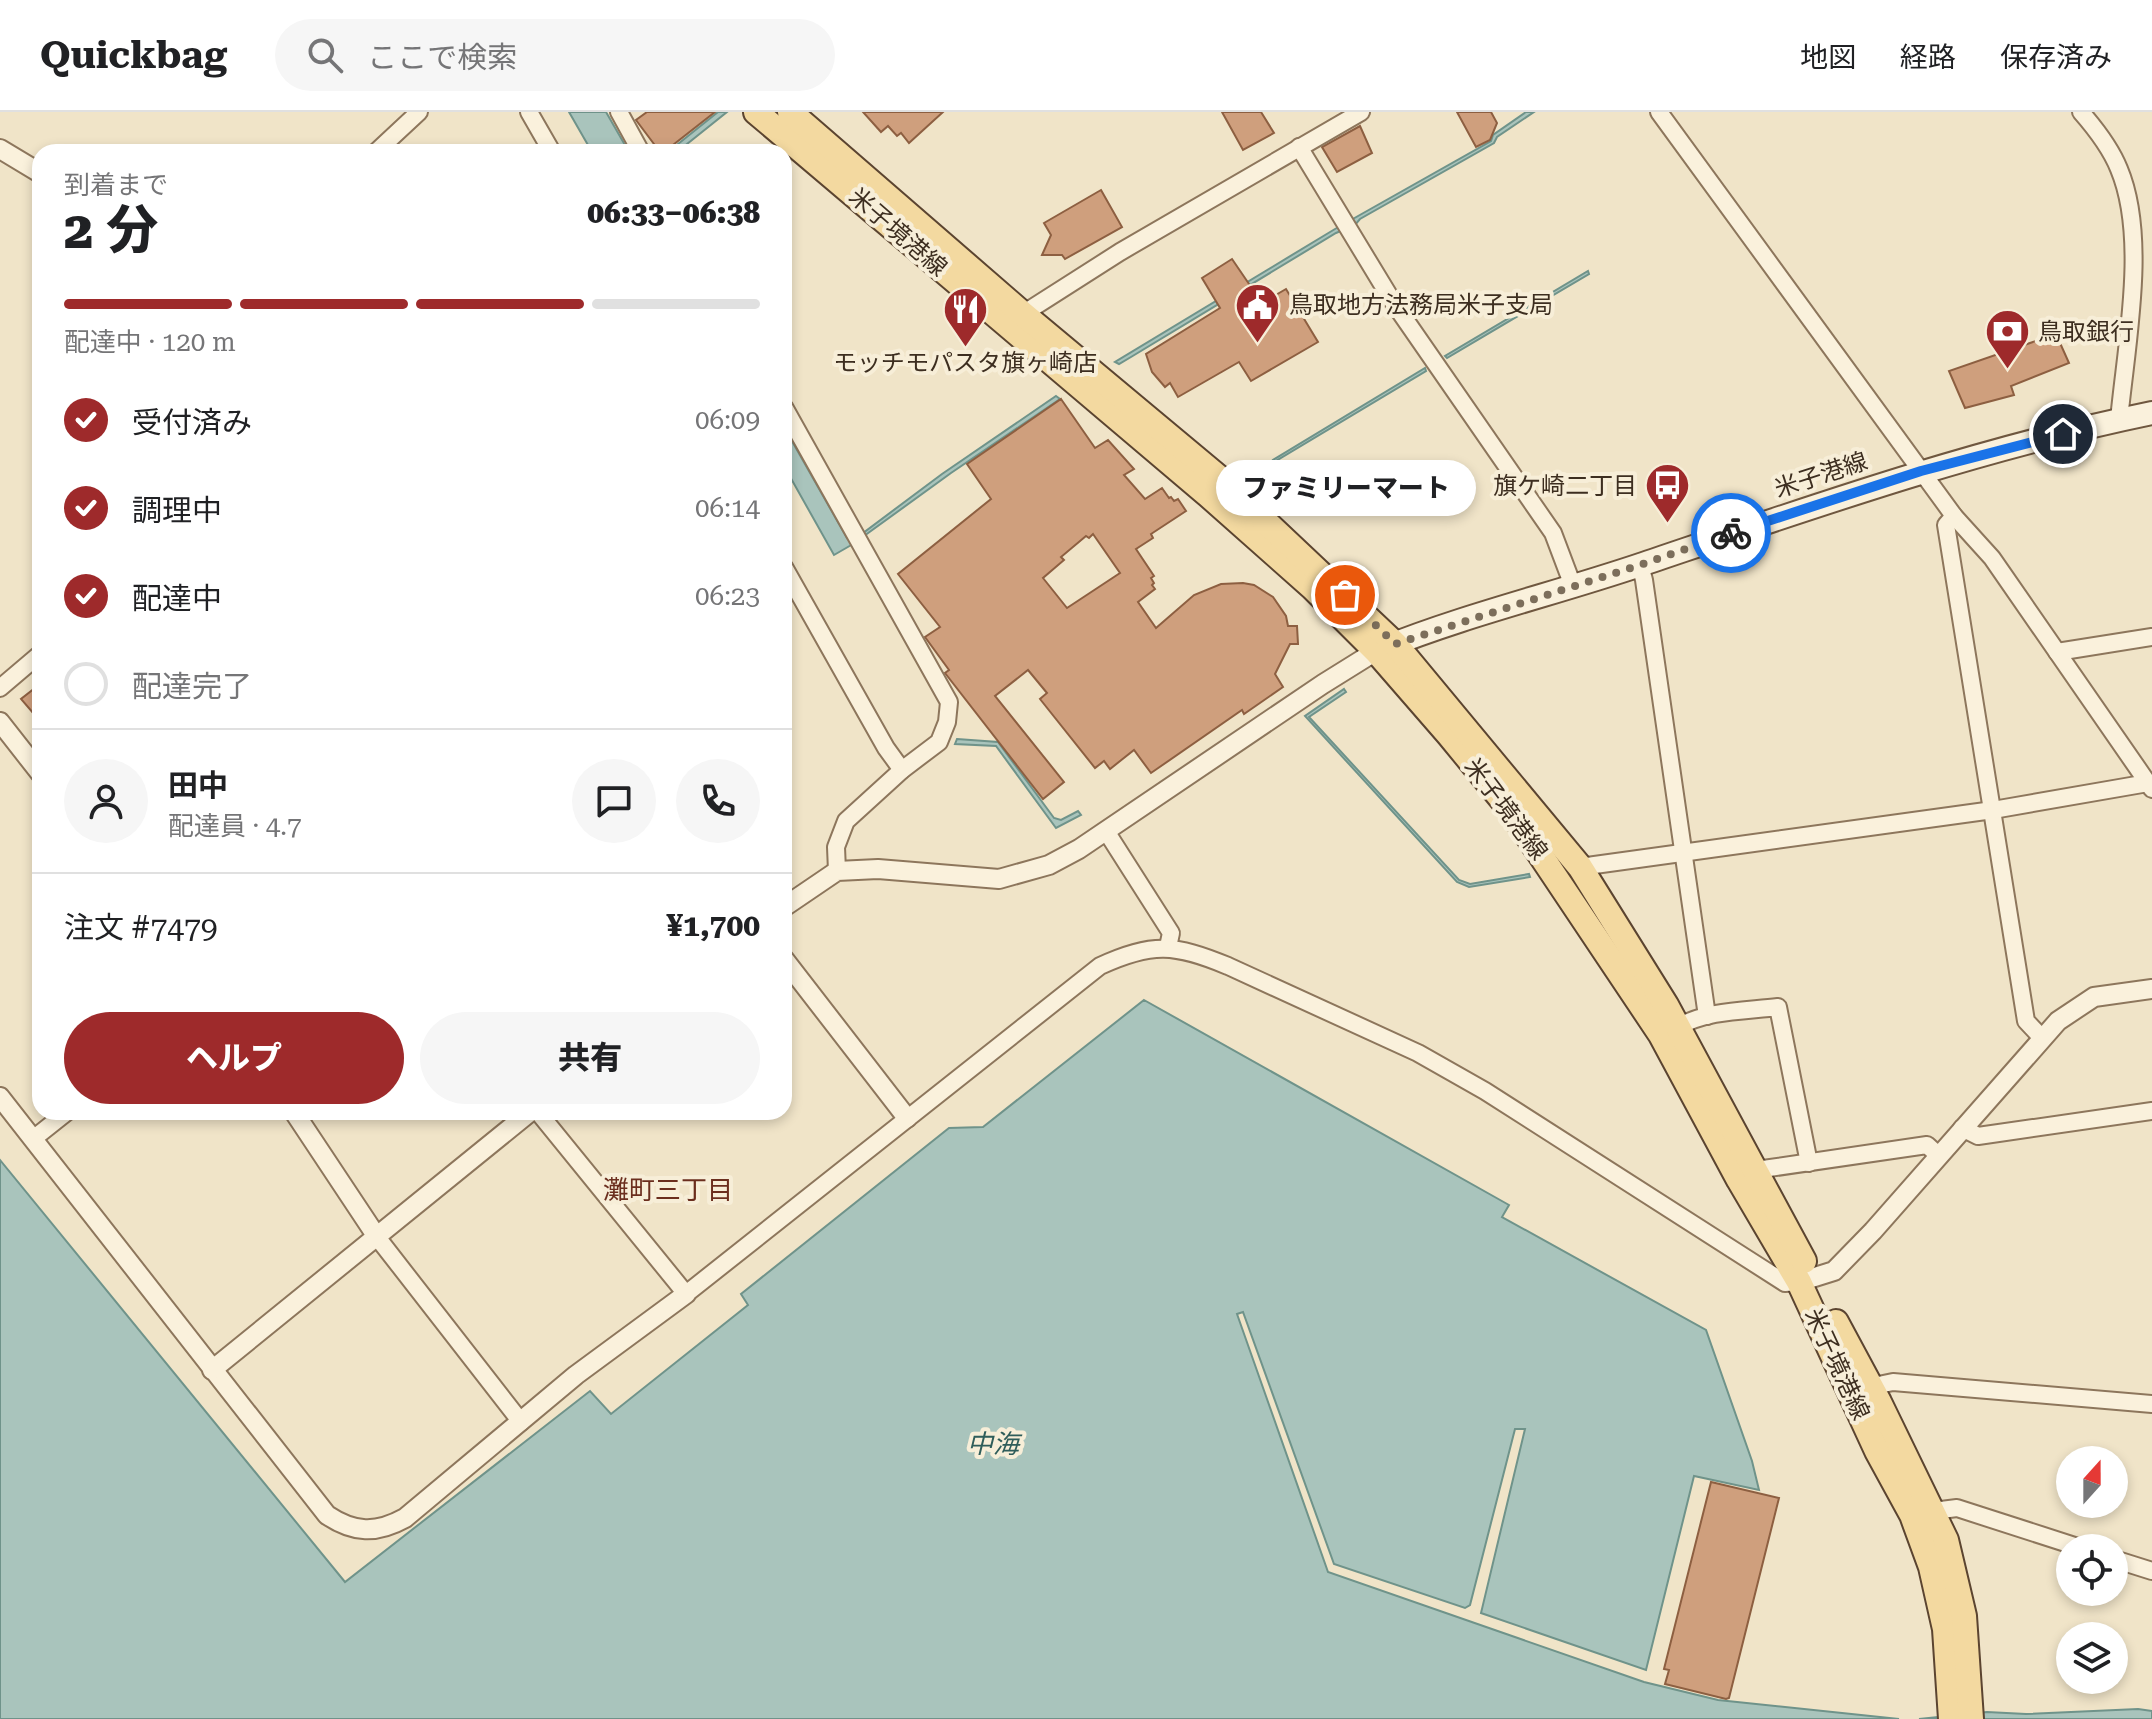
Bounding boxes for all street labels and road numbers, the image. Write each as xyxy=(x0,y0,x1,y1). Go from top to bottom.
street label: 米子境港線 xyxy=(844,182,952,282)
street label: 米子港線 xyxy=(1771,447,1871,503)
street label: 米子境港線 xyxy=(1459,753,1553,865)
street label: 米子境港線 xyxy=(1799,1304,1875,1424)

